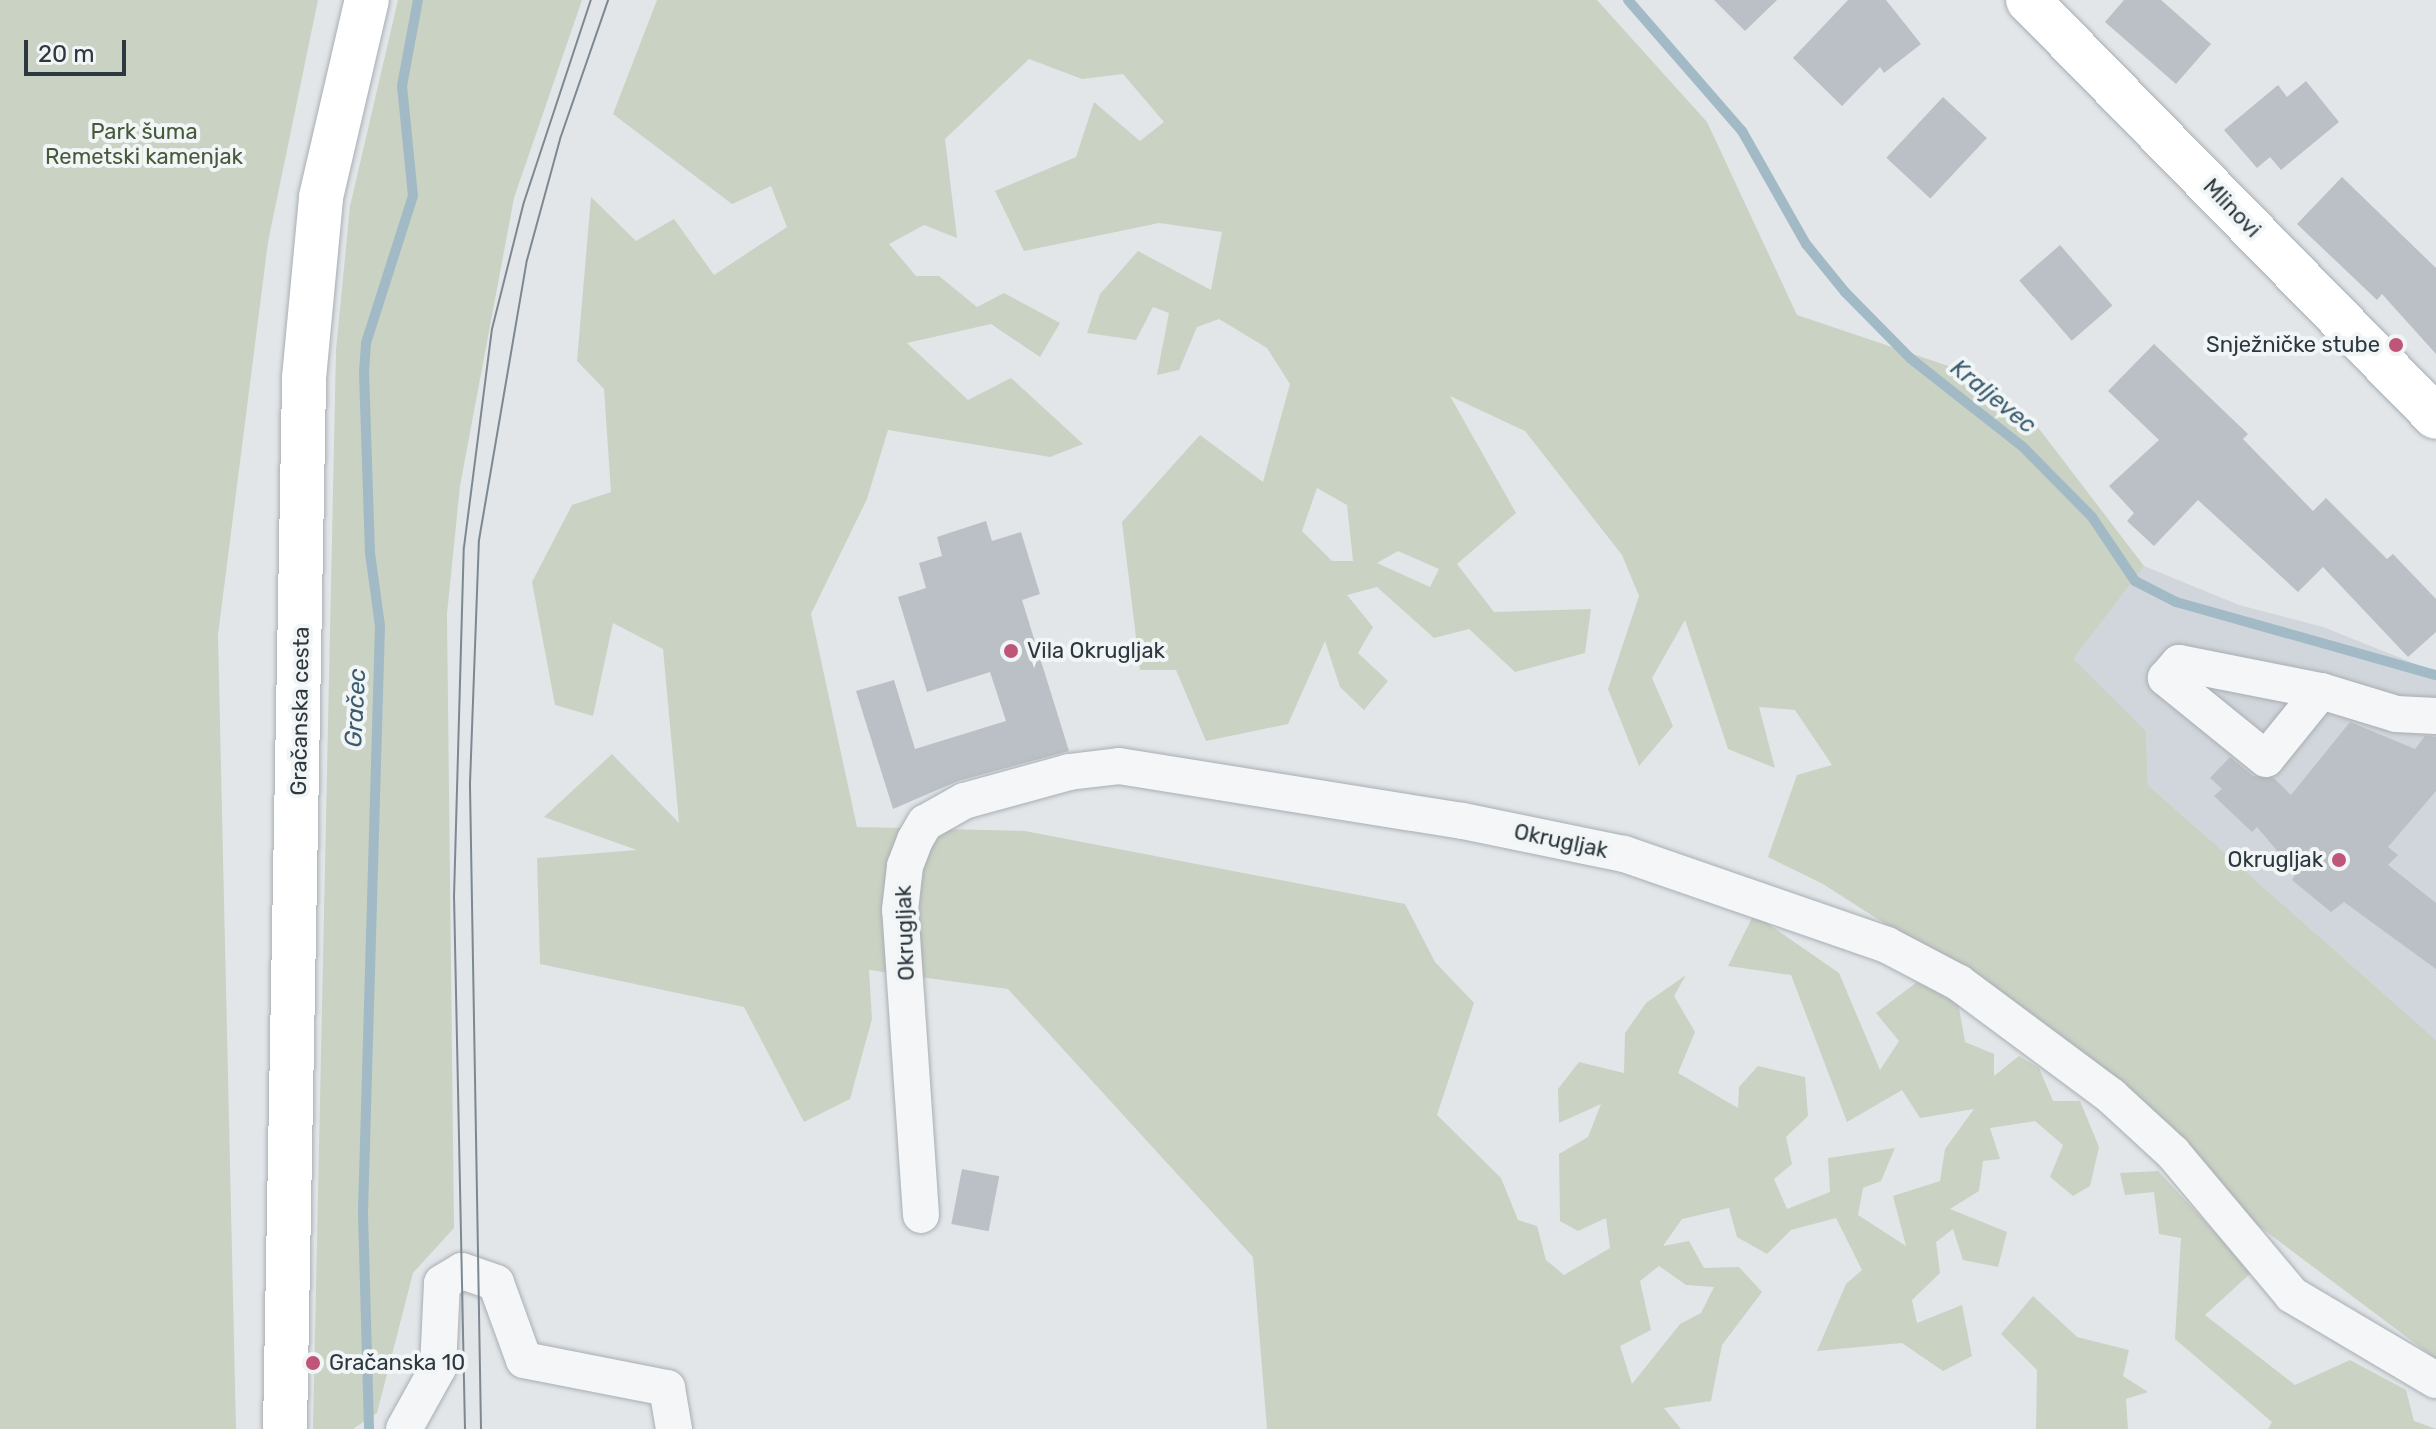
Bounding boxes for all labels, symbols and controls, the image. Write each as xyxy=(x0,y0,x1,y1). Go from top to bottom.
scale bar xyxy=(28,24,130,74)
text: 20 m xyxy=(38,40,95,68)
park label: Park šuma Remetski kamenjak xyxy=(45,118,243,170)
street label: Mlinovi xyxy=(2198,173,2266,243)
place label: Snježničke stube xyxy=(2206,332,2380,358)
marker: Snježničke stube xyxy=(2387,336,2405,354)
water label: Kraljevec xyxy=(1944,354,2042,440)
street label: Gračanska cesta xyxy=(285,626,315,796)
place label: Vila Okrugljak xyxy=(1027,638,1165,664)
marker: Vila Okrugljak xyxy=(1002,642,1020,660)
water label: Gračec xyxy=(340,668,372,748)
street label: Okrugljak xyxy=(1512,818,1610,864)
place label: Okrugljak xyxy=(2228,847,2323,873)
marker: Okrugljak xyxy=(2330,851,2348,869)
street label: Okrugljak xyxy=(890,885,920,981)
place label: Gračanska 10 xyxy=(329,1350,465,1376)
marker: Gračanska 10 xyxy=(304,1354,322,1372)

